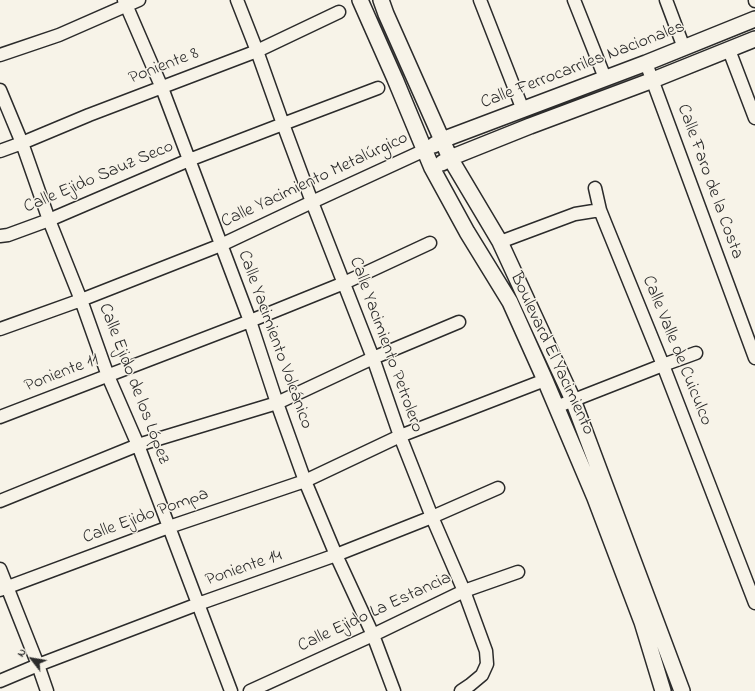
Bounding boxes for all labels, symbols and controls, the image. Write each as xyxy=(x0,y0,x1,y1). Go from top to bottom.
street label: Calle Ferrocarriles Nacionales xyxy=(478,17,688,115)
street label: Poniente 8 xyxy=(126,44,202,90)
street label: Calle Faro de la Costa xyxy=(671,102,747,262)
street label: Calle Yacimiento Metalúrgico xyxy=(218,128,412,234)
street label: Calle Ejido Sauz Seco xyxy=(21,137,177,219)
street label: Calle Yacimiento Volcánico xyxy=(232,248,316,432)
street label: Calle Yacimiento Petrolero xyxy=(343,254,427,436)
street label: Boulevard El Yacimiento xyxy=(504,269,598,439)
street label: Calle Valle de Cuiculco xyxy=(636,273,716,429)
street label: Calle Ejido de los López xyxy=(92,301,174,467)
street label: Poniente 11 xyxy=(22,350,102,398)
street label: Calle Ejido Pompa xyxy=(80,484,212,550)
street label: Poniente 14 xyxy=(203,546,285,592)
street label: Calle Ejido La Estancia xyxy=(295,568,455,658)
north arrow xyxy=(12,639,52,679)
text: N xyxy=(13,646,30,660)

